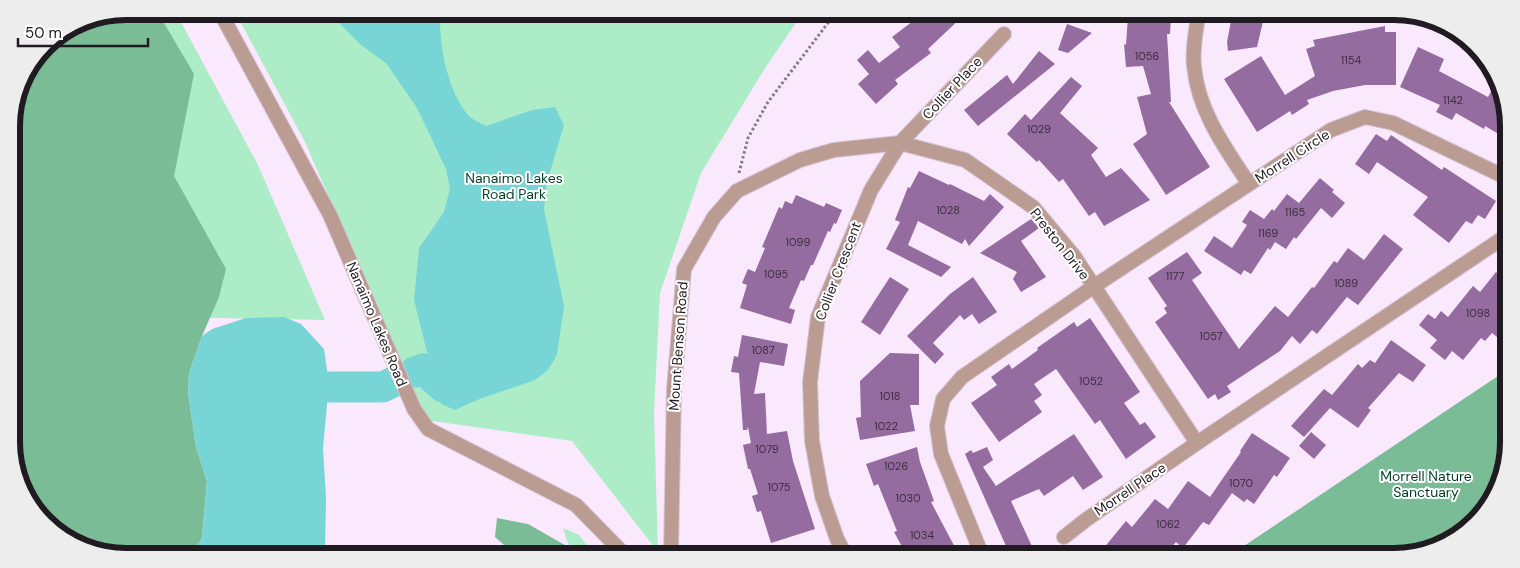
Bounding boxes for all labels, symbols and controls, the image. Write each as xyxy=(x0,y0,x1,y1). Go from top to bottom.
scale bar xyxy=(18,15,148,47)
text: 50 m xyxy=(25,23,62,43)
house number: 1056 xyxy=(1135,49,1159,63)
street label: Collier Place xyxy=(918,53,986,123)
house number: 1154 xyxy=(1341,53,1361,67)
house number: 1142 xyxy=(1443,93,1463,107)
house number: 1029 xyxy=(1027,122,1051,136)
street label: Morrell Circle xyxy=(1251,125,1333,187)
park label: Nanaimo Lakes Road Park xyxy=(465,169,563,203)
house number: 1028 xyxy=(936,203,960,217)
street label: Preston Drive xyxy=(1026,204,1094,284)
house number: 1165 xyxy=(1285,205,1305,219)
street label: Collier Crescent xyxy=(811,219,865,323)
house number: 1169 xyxy=(1258,226,1278,240)
house number: 1099 xyxy=(786,235,810,249)
street label: Nanaimo Lakes Road xyxy=(343,259,411,389)
house number: 1095 xyxy=(764,267,789,281)
house number: 1177 xyxy=(1166,269,1184,283)
house number: 1089 xyxy=(1334,276,1358,290)
street label: Mount Benson Road xyxy=(665,281,691,411)
house number: 1098 xyxy=(1466,306,1490,320)
house number: 1057 xyxy=(1199,329,1223,343)
house number: 1087 xyxy=(751,343,775,357)
house number: 1052 xyxy=(1079,374,1103,388)
house number: 1018 xyxy=(879,389,901,403)
house number: 1022 xyxy=(874,419,898,433)
house number: 1079 xyxy=(755,442,779,456)
street label: Morrell Place xyxy=(1091,458,1169,520)
house number: 1026 xyxy=(884,459,908,473)
park label: Morrell Nature Sanctuary xyxy=(1380,467,1472,501)
house number: 1070 xyxy=(1229,476,1253,490)
house number: 1075 xyxy=(767,480,791,494)
house number: 1030 xyxy=(896,491,920,505)
house number: 1062 xyxy=(1156,517,1180,531)
house number: 1034 xyxy=(910,528,934,542)

